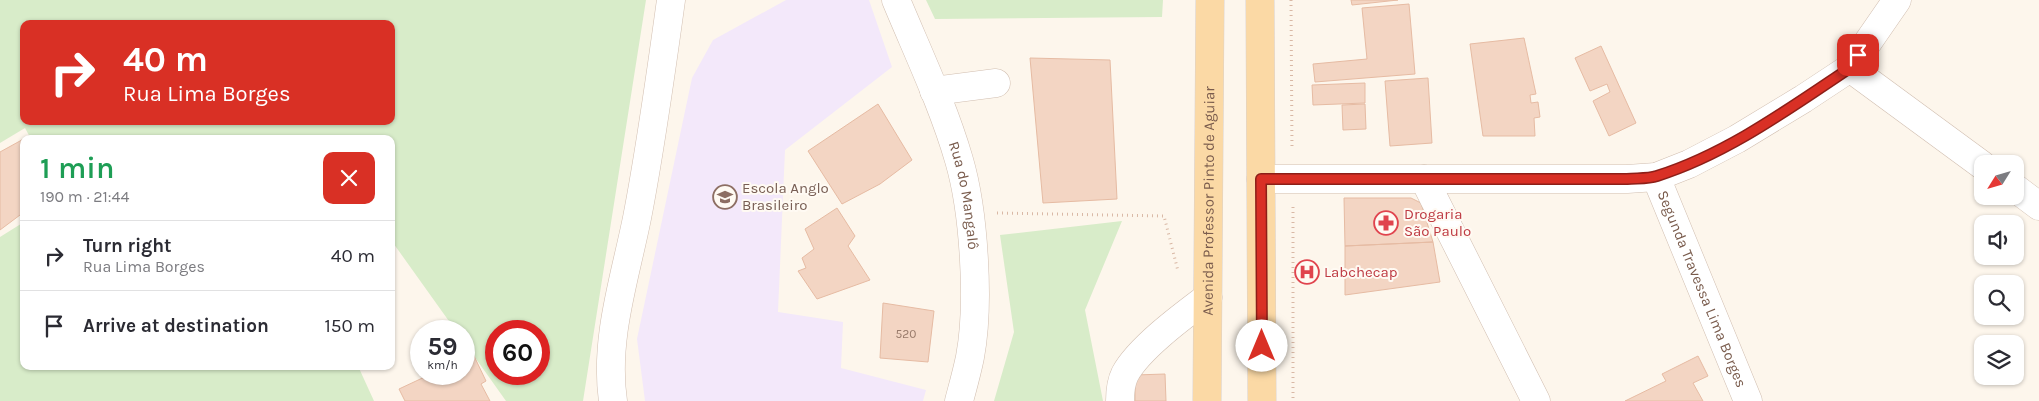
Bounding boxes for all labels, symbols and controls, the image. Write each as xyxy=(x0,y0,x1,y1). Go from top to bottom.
pin xyxy=(1837,34,1879,76)
text: 40 m xyxy=(123,39,208,80)
icon: right xyxy=(40,40,105,105)
icon: arrive xyxy=(1844,41,1872,69)
text: Rua Lima Borges xyxy=(123,81,290,107)
street label: Avenida Professor Pinto de Aguiar xyxy=(1199,86,1218,316)
street label: Rua do Mangalô xyxy=(945,139,982,250)
text: 1 min xyxy=(40,150,114,186)
button: close xyxy=(323,152,375,204)
north arrow xyxy=(1974,155,2024,205)
map controls xyxy=(1974,155,2024,385)
place label: Escola Anglo Brasileiro xyxy=(742,179,829,214)
school or university icon: Escola Anglo Brasileiro xyxy=(712,184,738,210)
text: 190 m · 21:44 xyxy=(40,187,129,206)
street label: Segunda Travessa Lima Borges xyxy=(1654,188,1750,390)
place label: Drogaria São Paulo xyxy=(1404,205,1471,240)
pharmacy icon: Drogaria São Paulo xyxy=(1373,210,1399,236)
button: sound xyxy=(1974,215,2024,265)
text: Turn right xyxy=(83,235,172,257)
icon: right xyxy=(40,242,68,270)
text: 40 m xyxy=(331,245,375,267)
text: Rua Lima Borges xyxy=(83,257,205,276)
hospital icon: Labchecap xyxy=(1294,259,1320,285)
place label: Labchecap xyxy=(1324,263,1397,281)
button: search xyxy=(1974,275,2024,325)
icon: arrive xyxy=(40,312,68,340)
text: Arrive at destination xyxy=(83,315,269,337)
text: 150 m xyxy=(324,315,375,337)
position arrow xyxy=(1235,319,1287,371)
speed limit sign: 60 xyxy=(485,320,550,385)
house number: 520 xyxy=(896,327,916,341)
text: 59 xyxy=(428,332,457,361)
button: layers xyxy=(1974,335,2024,385)
text: km/h xyxy=(427,358,458,372)

